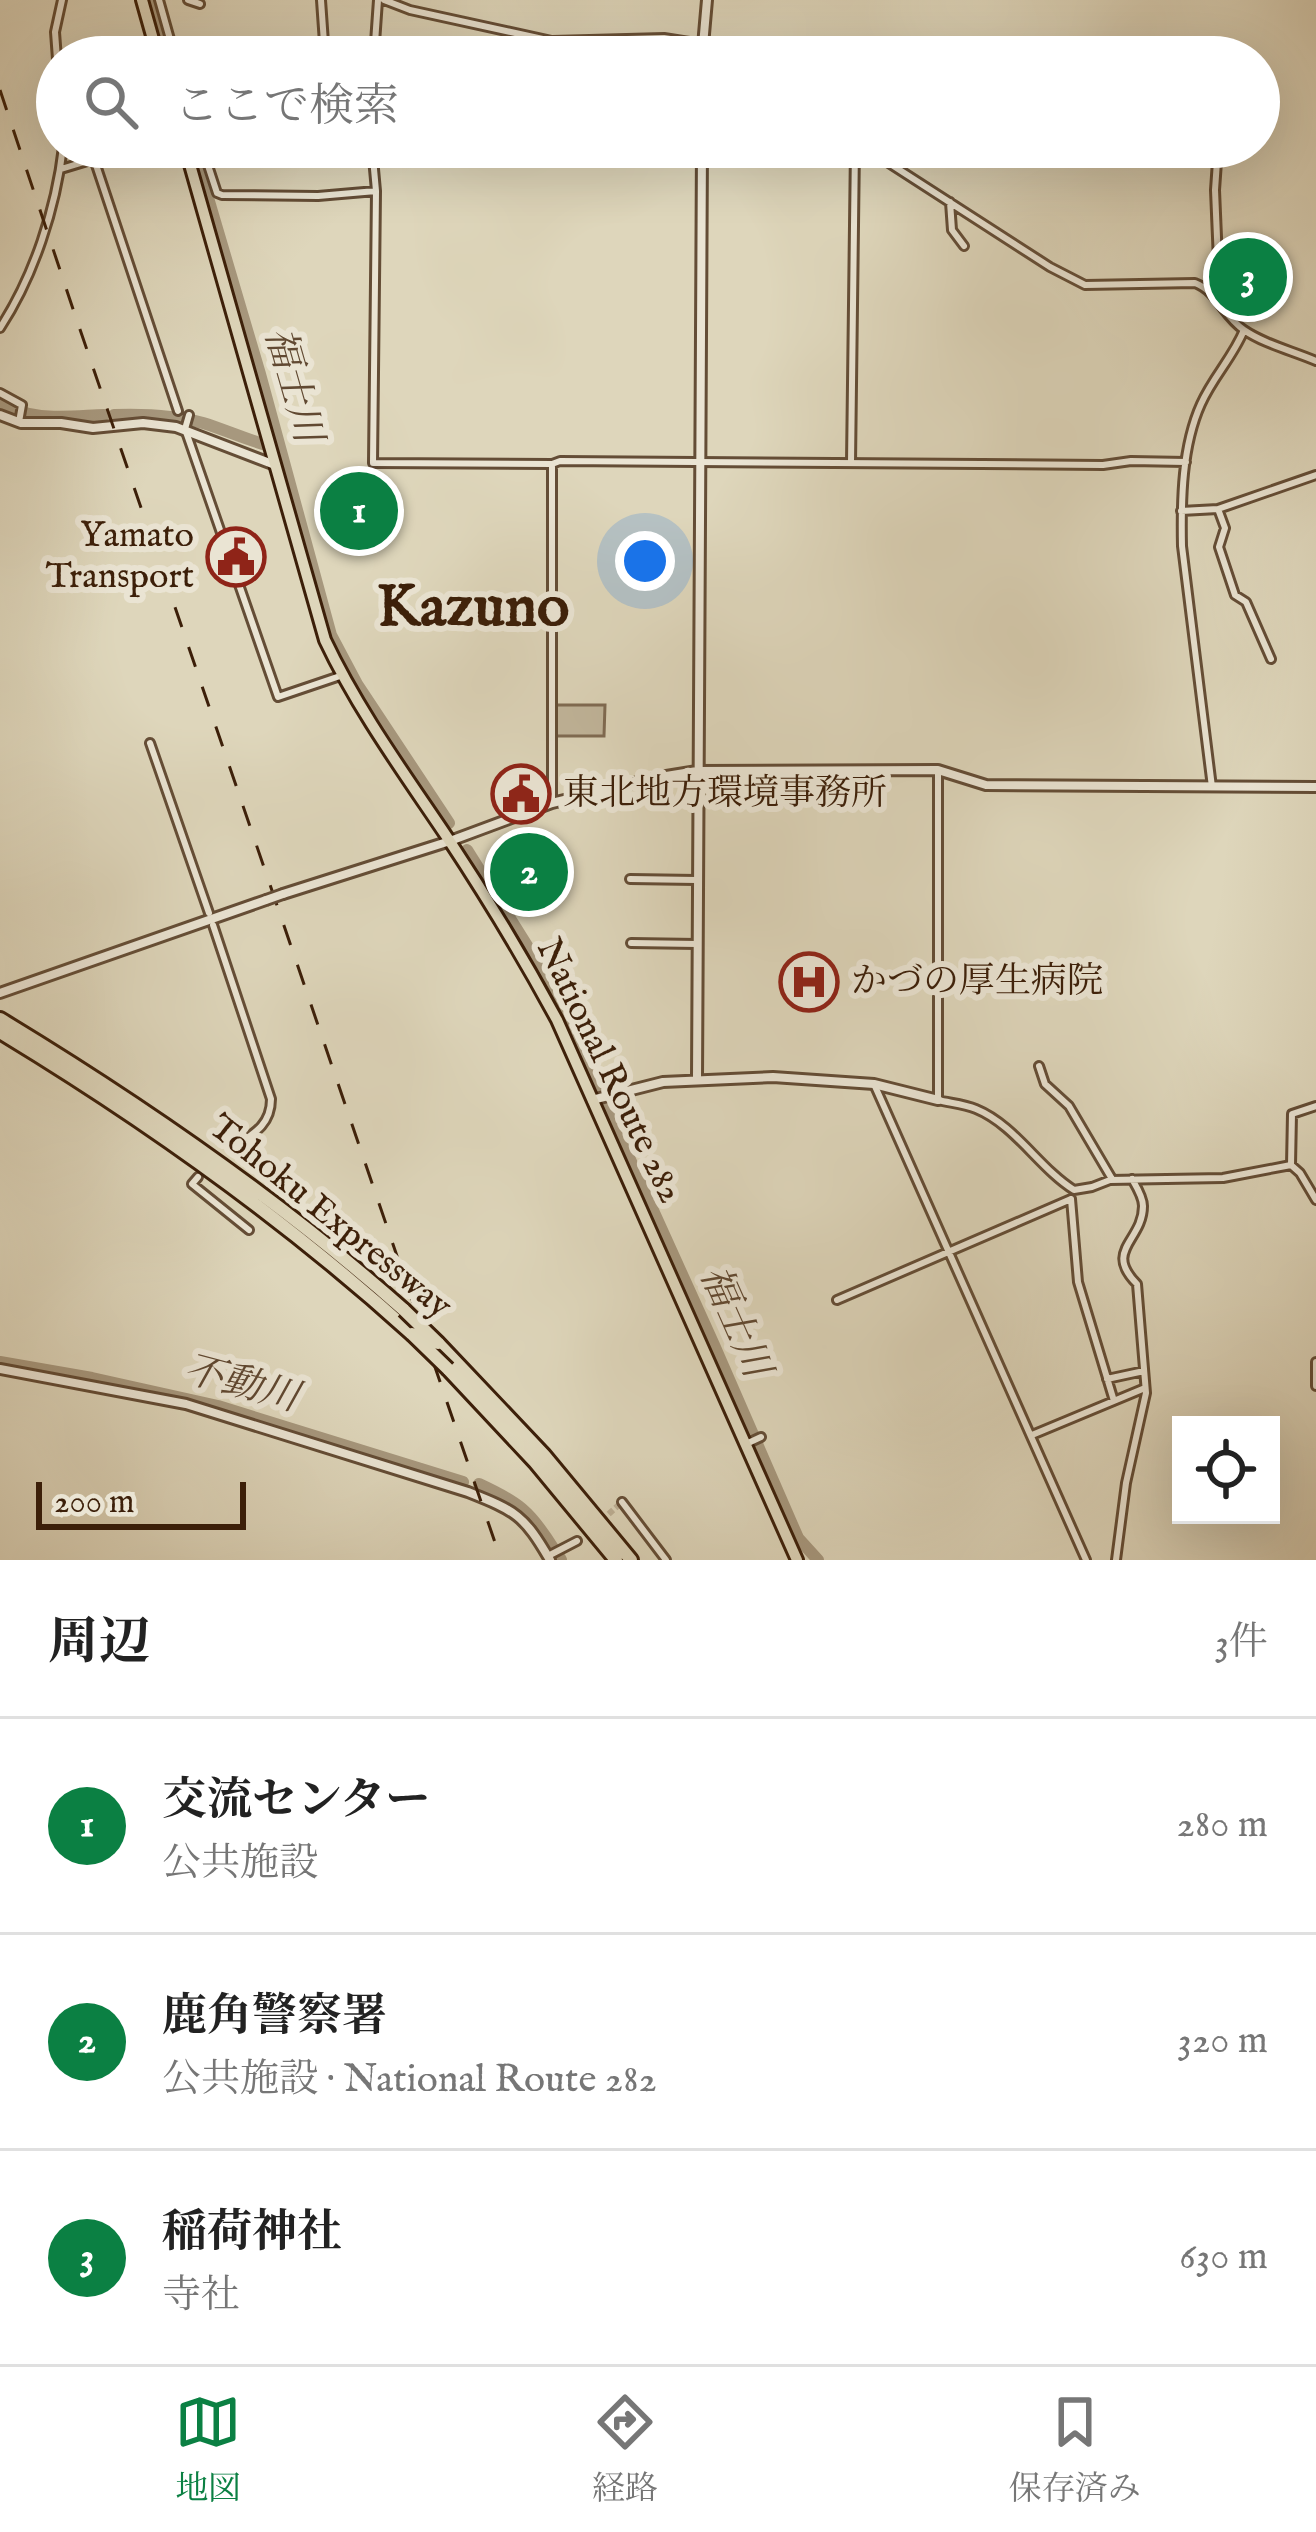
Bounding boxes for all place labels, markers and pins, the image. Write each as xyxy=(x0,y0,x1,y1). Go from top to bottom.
pin: 3 xyxy=(1209,232,1287,322)
pin: 1 xyxy=(320,466,398,556)
place label: Yamato Transport xyxy=(46,513,194,600)
public building icon: Yamato Transport xyxy=(205,526,267,588)
public building icon: 東北地方環境事務所 xyxy=(490,763,552,825)
place label: 東北地方環境事務所 xyxy=(563,771,887,817)
pin: 2 xyxy=(490,827,568,917)
hospital icon: かづの厚生病院 xyxy=(778,951,840,1013)
place label: かづの厚生病院 xyxy=(851,959,1103,1005)

